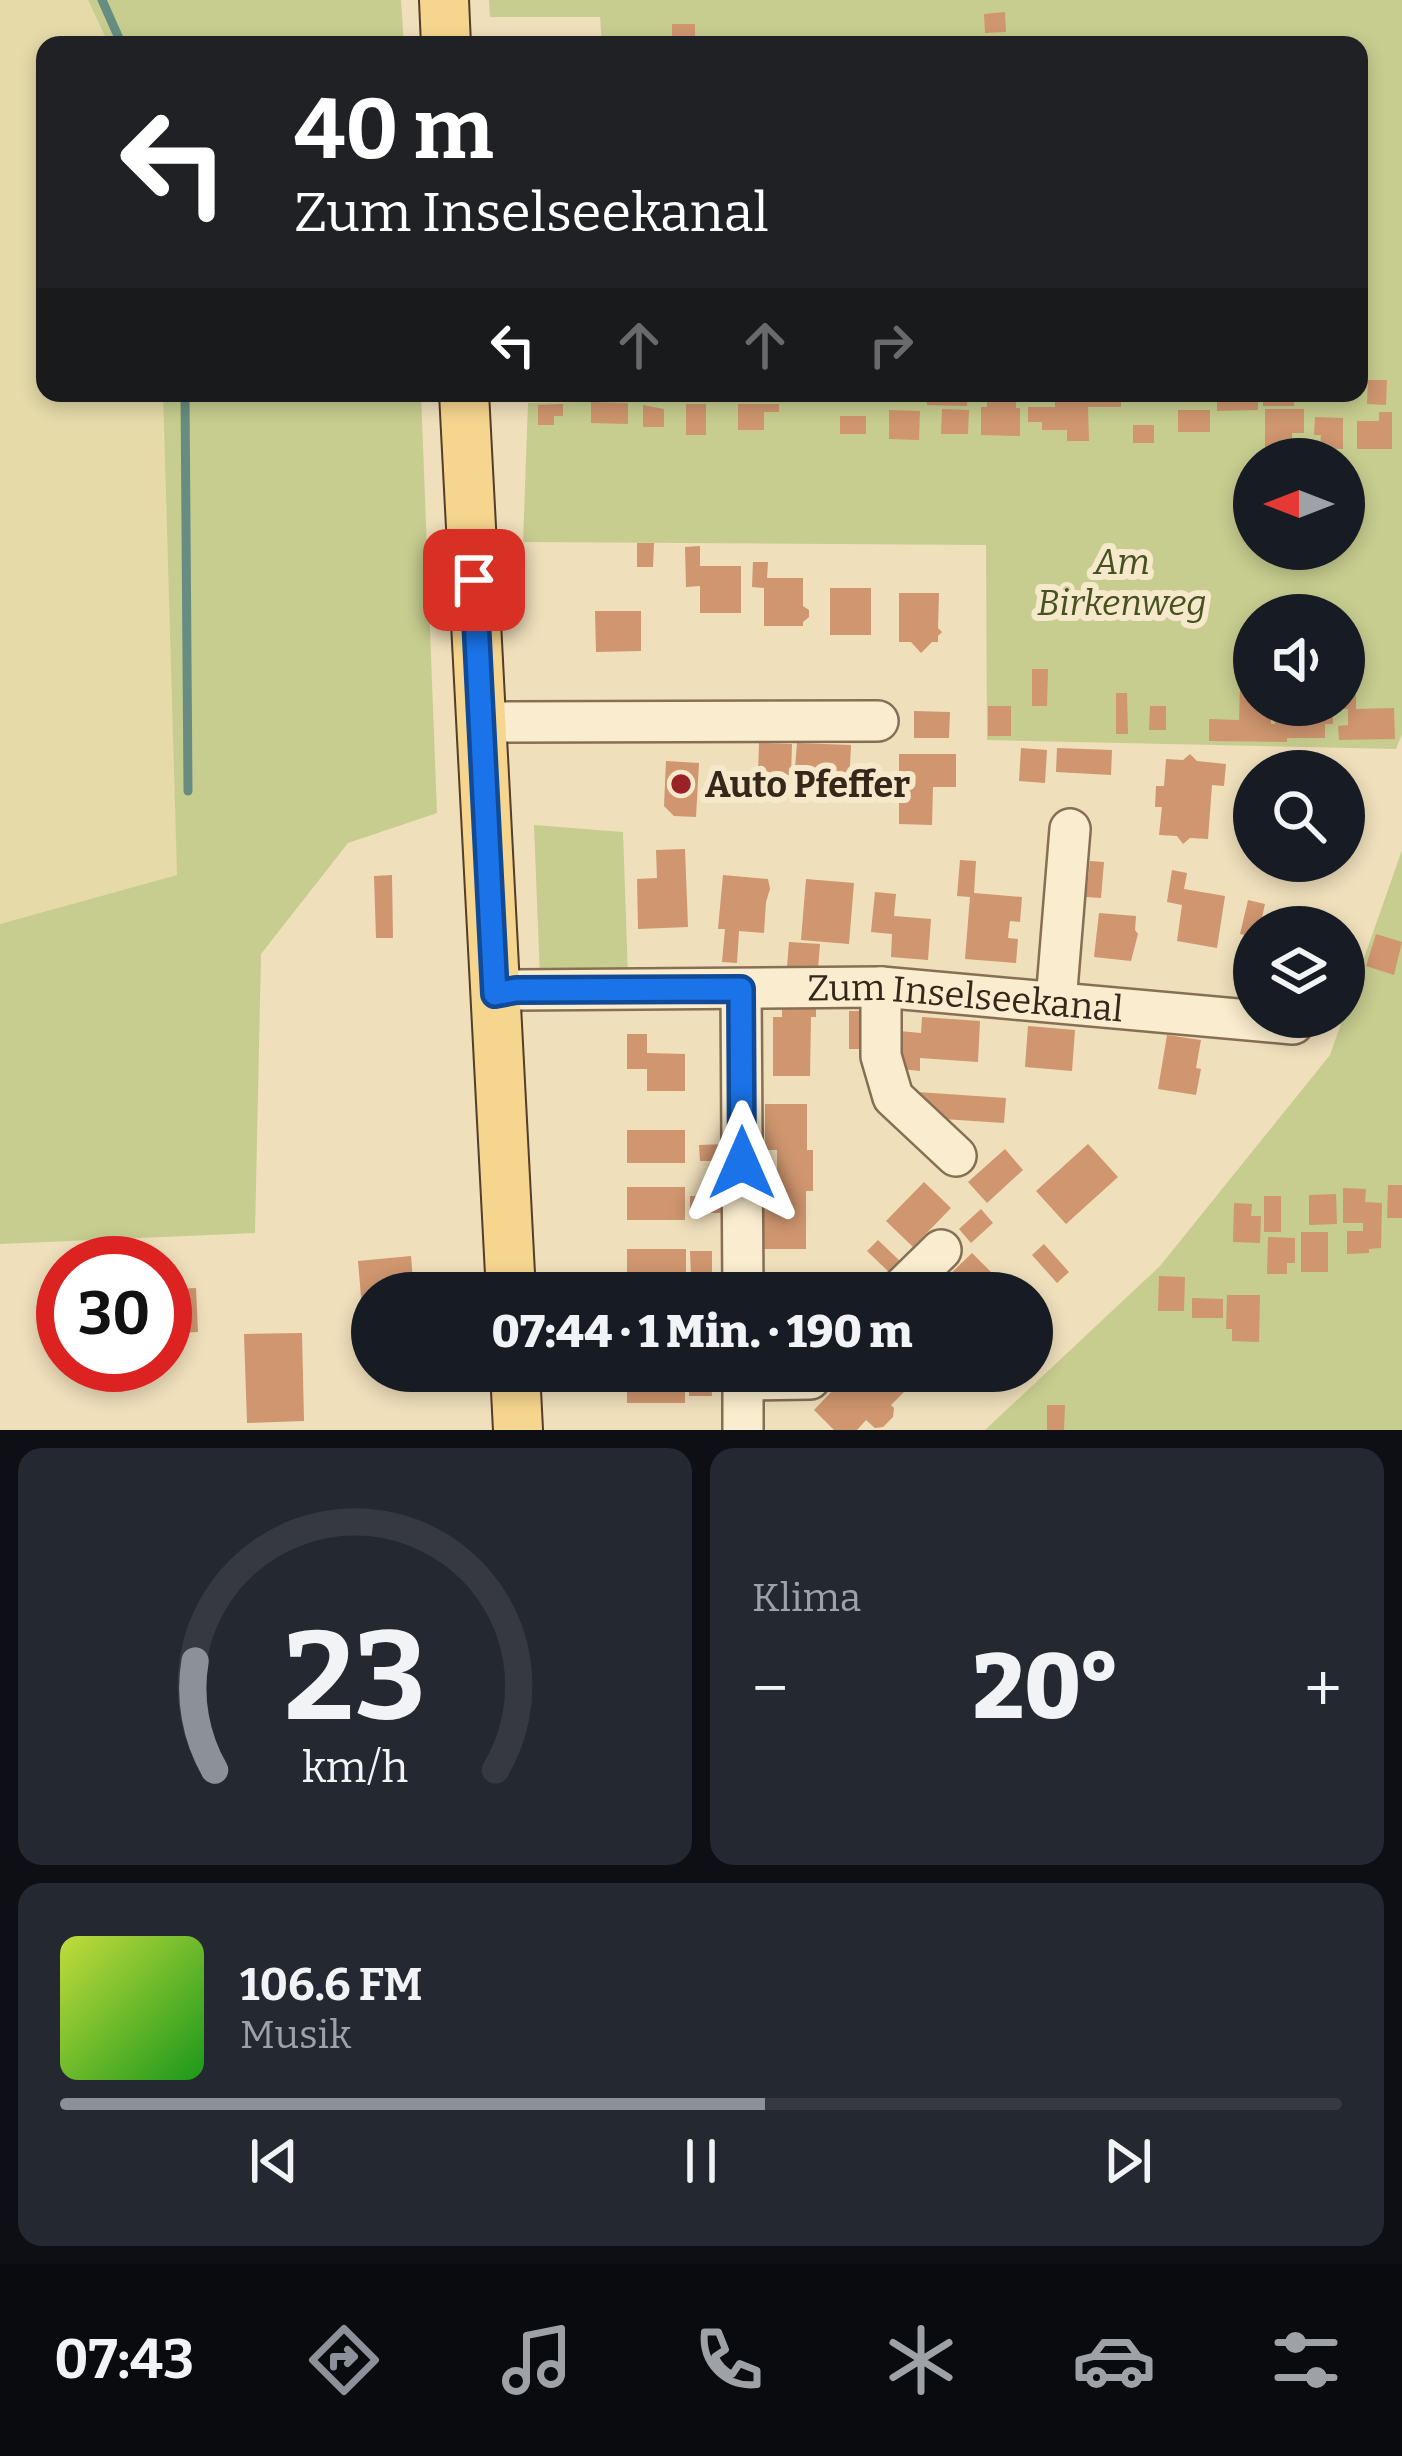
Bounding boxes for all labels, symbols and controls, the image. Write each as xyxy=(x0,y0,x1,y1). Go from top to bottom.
text: 40 m xyxy=(294,79,494,180)
icon: left xyxy=(96,84,252,240)
text: Zum Inselseekanal xyxy=(294,181,769,245)
icon: left xyxy=(480,312,546,378)
icon: ahead xyxy=(606,312,672,378)
icon: ahead xyxy=(732,312,798,378)
icon: right xyxy=(858,312,924,378)
north arrow xyxy=(1233,438,1365,570)
map controls xyxy=(1233,438,1365,1038)
pin xyxy=(423,529,525,631)
park label: Am Birkenweg xyxy=(1037,540,1207,625)
icon: arrive xyxy=(441,547,507,613)
button: sound xyxy=(1233,594,1365,726)
button: search xyxy=(1233,750,1365,882)
place label: Auto Pfeffer xyxy=(705,763,910,807)
marker: Auto Pfeffer xyxy=(668,771,694,797)
button: layers xyxy=(1233,906,1365,1038)
street label: Zum Inselseekanal xyxy=(807,966,1125,1032)
position arrow xyxy=(679,1100,805,1226)
speed limit sign: 30 xyxy=(36,1236,192,1392)
text: 07:44 · 1 Min. · 190 m xyxy=(491,1305,913,1359)
text: Klima xyxy=(752,1575,861,1621)
text: 23 xyxy=(284,1602,426,1752)
text: 20° xyxy=(973,1634,1120,1742)
text: − xyxy=(752,1649,788,1728)
text: + xyxy=(1304,1649,1342,1728)
text: km/h xyxy=(302,1741,408,1792)
text: 106.6 FM xyxy=(240,1958,422,2012)
text: Musik xyxy=(240,2012,351,2058)
icon: previous xyxy=(241,2128,307,2194)
icon: pause xyxy=(668,2128,734,2194)
icon: next xyxy=(1095,2128,1161,2194)
icon: directions xyxy=(302,2318,386,2402)
icon: music xyxy=(495,2318,579,2402)
icon: phone xyxy=(687,2318,771,2402)
icon: climate xyxy=(879,2318,963,2402)
icon: car xyxy=(1072,2318,1156,2402)
icon: filters xyxy=(1264,2318,1348,2402)
text: 07:43 xyxy=(54,2328,194,2392)

